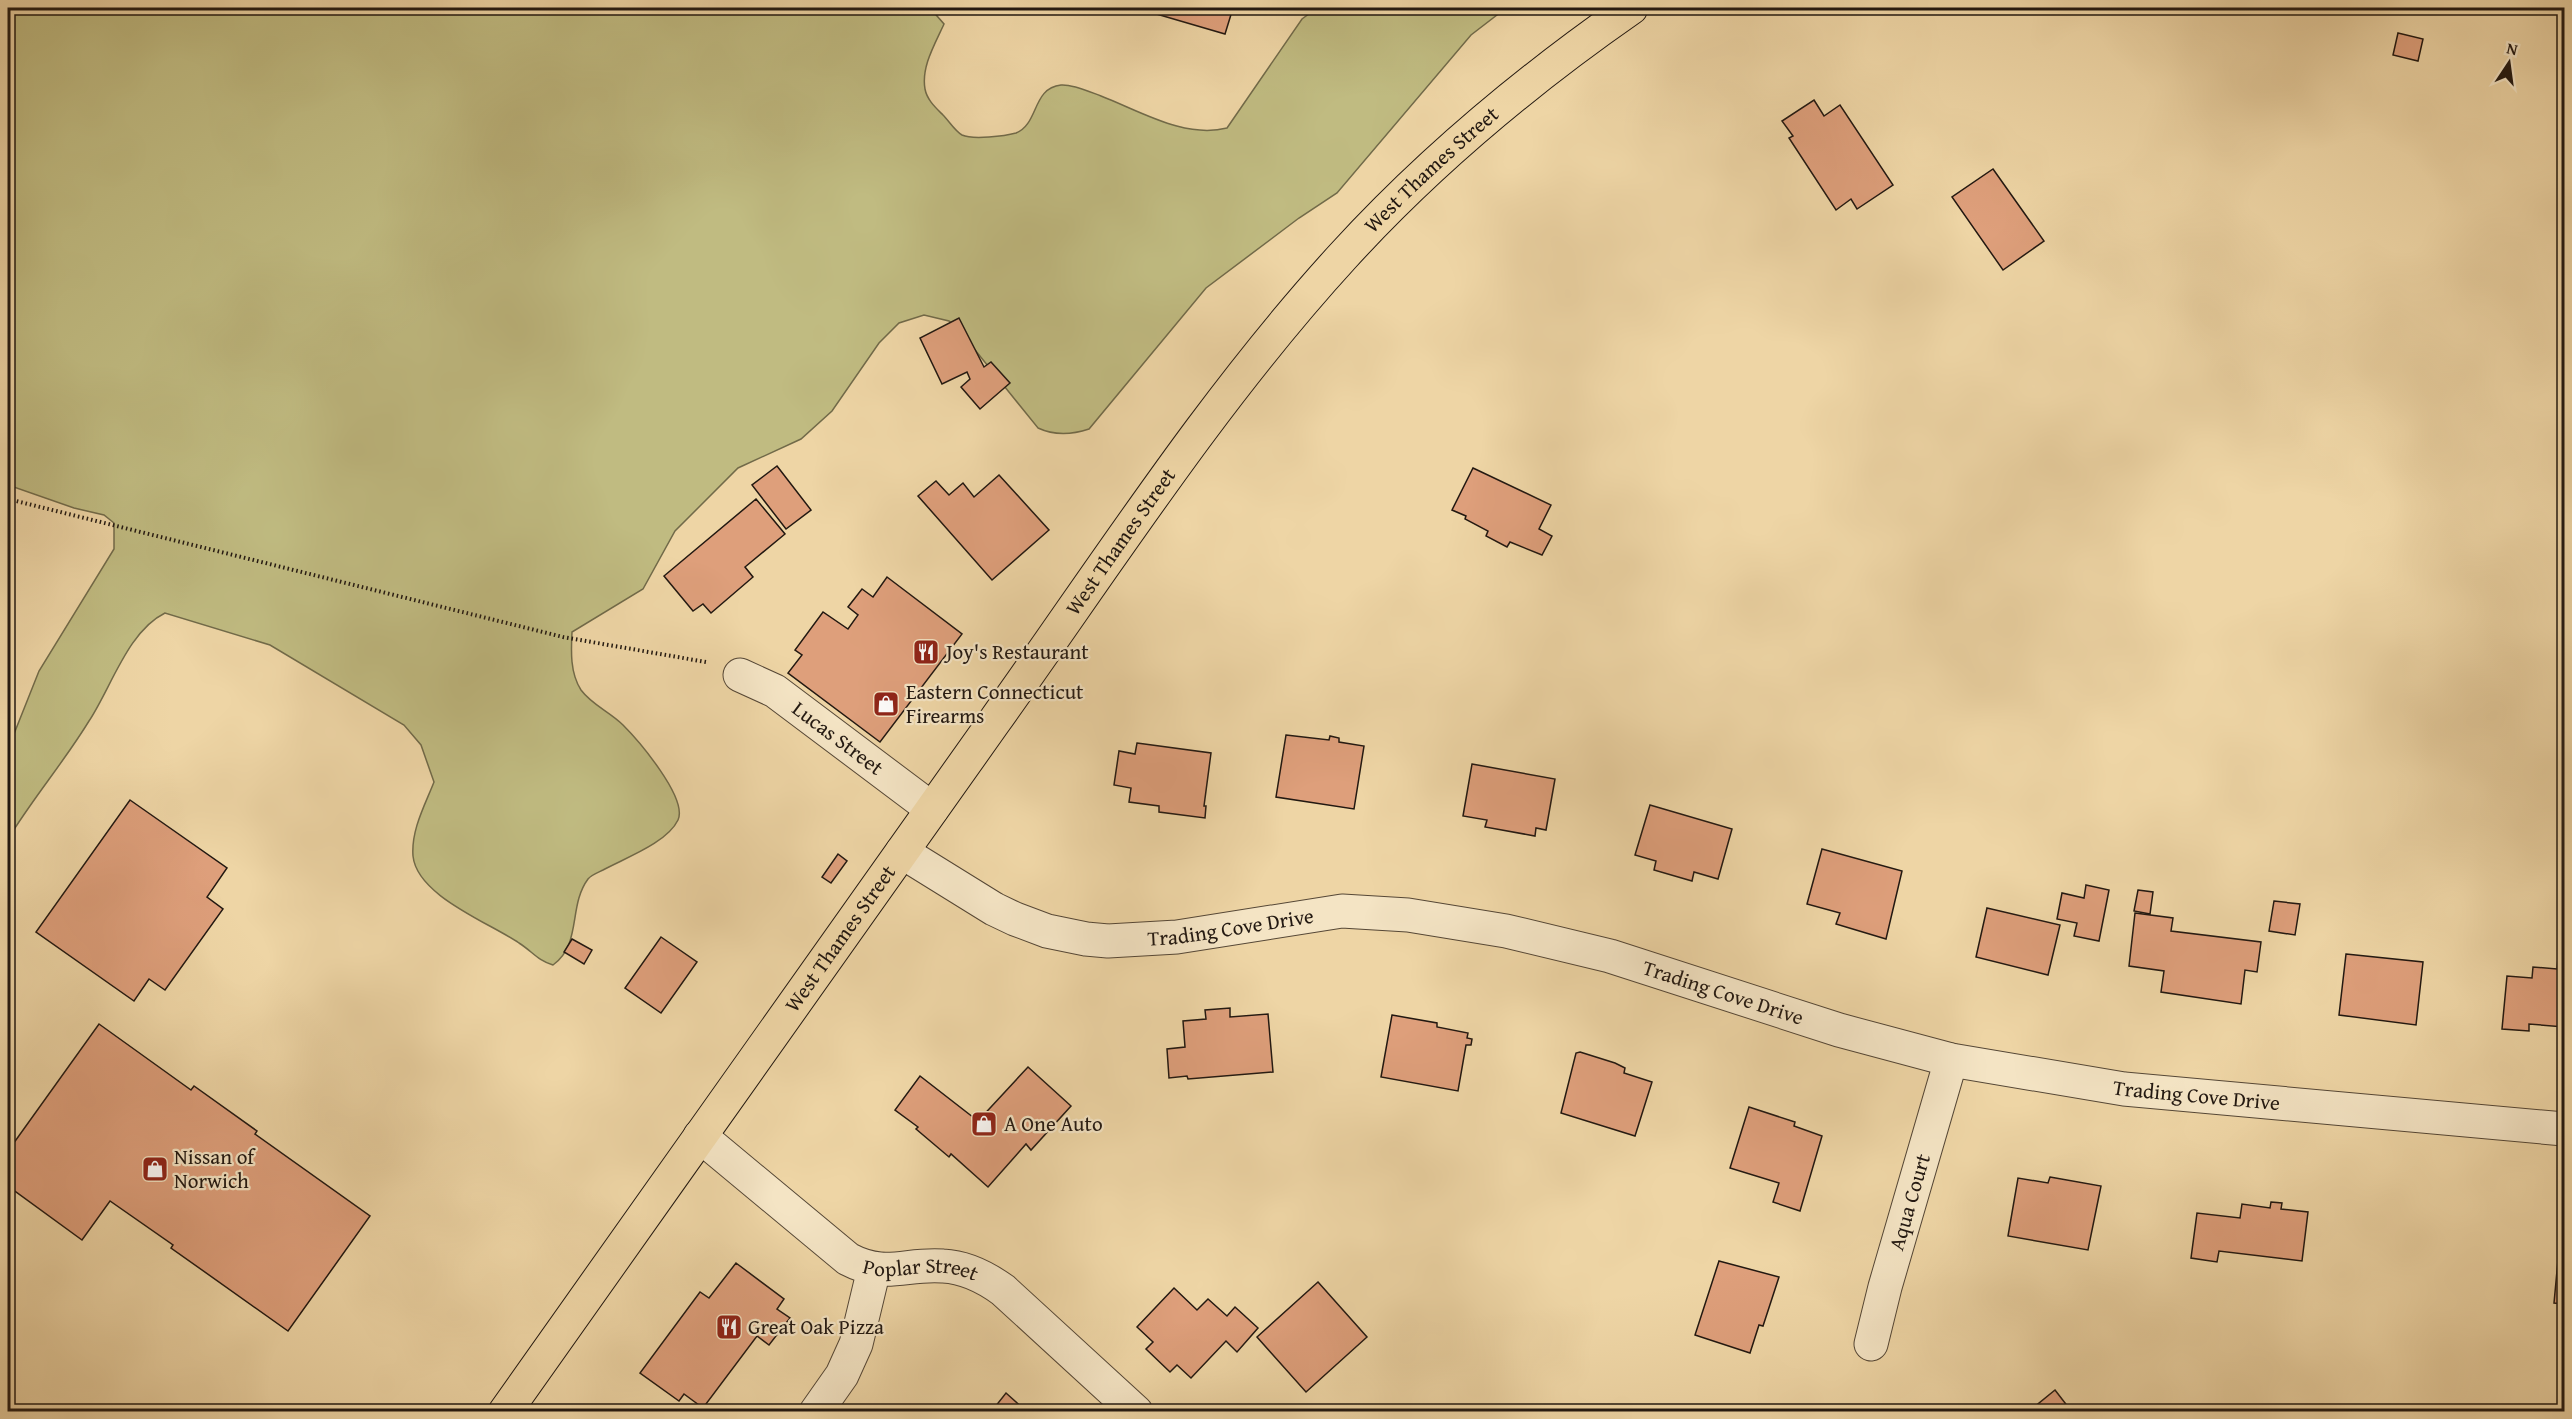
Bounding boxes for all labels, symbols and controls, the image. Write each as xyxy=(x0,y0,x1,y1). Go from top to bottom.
north arrow xyxy=(2479,33,2539,93)
text: N xyxy=(2504,35,2521,61)
street label: West Thames Street xyxy=(1357,98,1506,240)
street label: West Thames Street xyxy=(1057,461,1183,621)
place label: Joy's Restaurant xyxy=(943,636,1089,667)
restaurant icon: Joy's Restaurant xyxy=(911,637,941,667)
place label: Eastern Connecticut Firearms xyxy=(906,676,1084,731)
shop icon: Eastern Connecticut Firearms xyxy=(871,689,901,719)
street label: Lucas Street xyxy=(786,693,891,783)
street label: West Thames Street xyxy=(777,858,903,1018)
street label: Trading Cove Drive xyxy=(1147,900,1316,954)
street label: Trading Cove Drive xyxy=(1639,952,1808,1033)
street label: Trading Cove Drive xyxy=(2111,1071,2282,1118)
place label: A One Auto xyxy=(1004,1108,1103,1139)
shop icon: A One Auto xyxy=(969,1109,999,1139)
place label: Nissan of Norwich xyxy=(174,1141,256,1196)
street label: Aqua Court xyxy=(1880,1149,1938,1254)
shop icon: Nissan of Norwich xyxy=(140,1154,170,1184)
street label: Poplar Street xyxy=(860,1250,984,1289)
place label: Great Oak Pizza xyxy=(748,1311,884,1342)
restaurant icon: Great Oak Pizza xyxy=(714,1312,744,1342)

